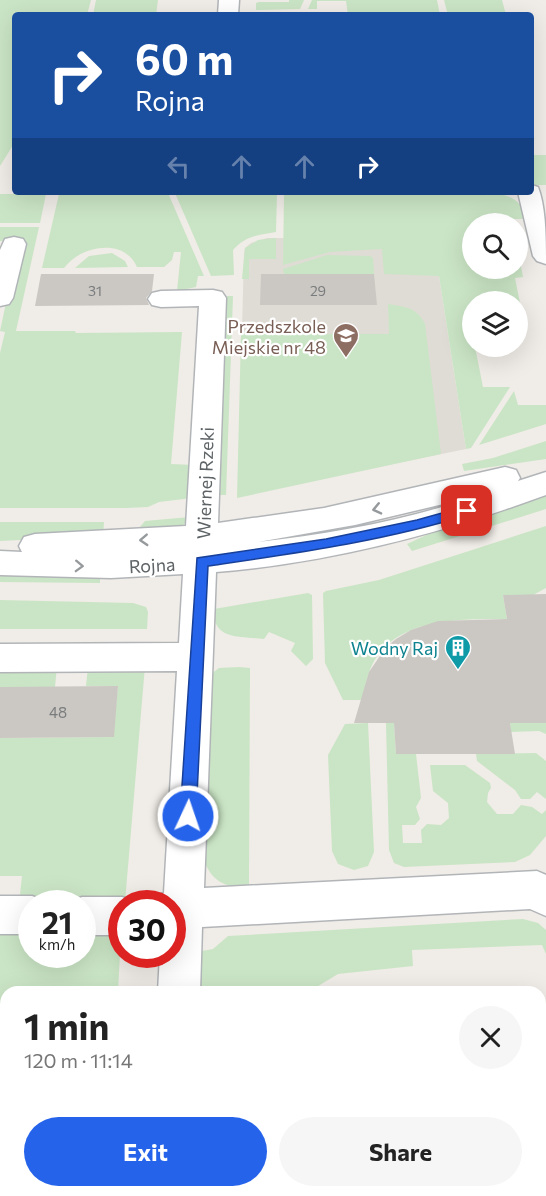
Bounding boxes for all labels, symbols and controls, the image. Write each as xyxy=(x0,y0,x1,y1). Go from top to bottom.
text: 60 m xyxy=(135,32,234,84)
icon: right xyxy=(36,36,114,114)
text: Rojna xyxy=(135,84,205,117)
icon: left xyxy=(162,150,195,183)
icon: ahead xyxy=(225,150,258,183)
icon: ahead xyxy=(288,150,321,183)
icon: right xyxy=(351,150,384,183)
map controls xyxy=(462,213,528,357)
button: search xyxy=(462,213,528,279)
house number: 31 xyxy=(88,282,102,299)
house number: 29 xyxy=(310,282,326,299)
button: layers xyxy=(462,291,528,357)
place label: Przedszkole Miejskie nr 48 xyxy=(212,315,326,358)
school or university icon: Przedszkole Miejskie nr 48 xyxy=(331,321,361,359)
street label: Wiernej Rzeki xyxy=(192,426,218,540)
pin xyxy=(441,485,492,536)
icon: arrive xyxy=(450,494,483,527)
one-way arrow xyxy=(373,502,383,515)
one-way arrow xyxy=(140,534,149,547)
street label: Rojna xyxy=(128,553,176,577)
one-way arrow xyxy=(75,560,84,573)
building icon: Wodny Raj xyxy=(443,633,473,671)
place label: Wodny Raj xyxy=(351,637,438,659)
house number: 48 xyxy=(49,703,67,721)
position arrow xyxy=(156,784,220,848)
speed limit sign: 30 xyxy=(108,890,186,968)
text: 21 xyxy=(42,903,72,940)
text: km/h xyxy=(39,935,75,953)
text: 1 min xyxy=(24,1003,109,1047)
button: close xyxy=(459,1006,522,1069)
text: 120 m · 11:14 xyxy=(24,1048,133,1072)
button: Exit xyxy=(24,1117,267,1186)
button: Share xyxy=(279,1117,522,1186)

